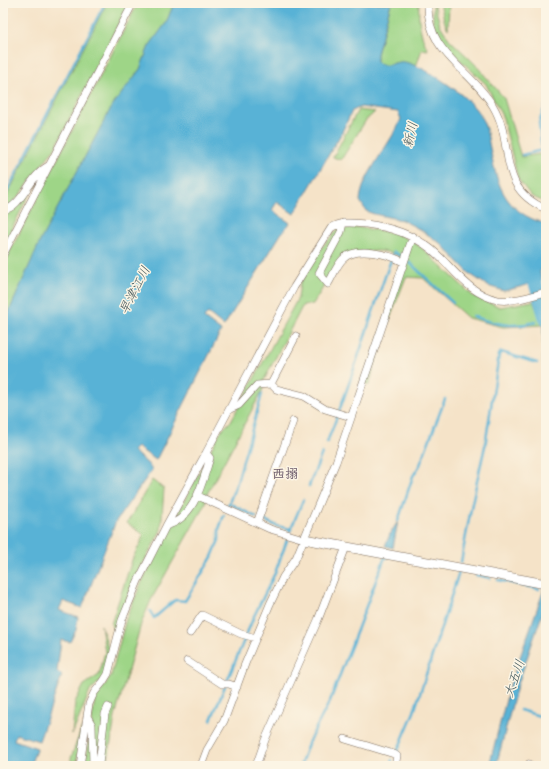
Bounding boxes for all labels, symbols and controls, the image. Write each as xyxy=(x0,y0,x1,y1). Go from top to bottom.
water label: 新川 xyxy=(401,120,422,149)
water label: 早津江川 xyxy=(117,264,154,318)
district label: 西搦 xyxy=(272,467,298,483)
water label: 大五川 xyxy=(502,658,529,700)

